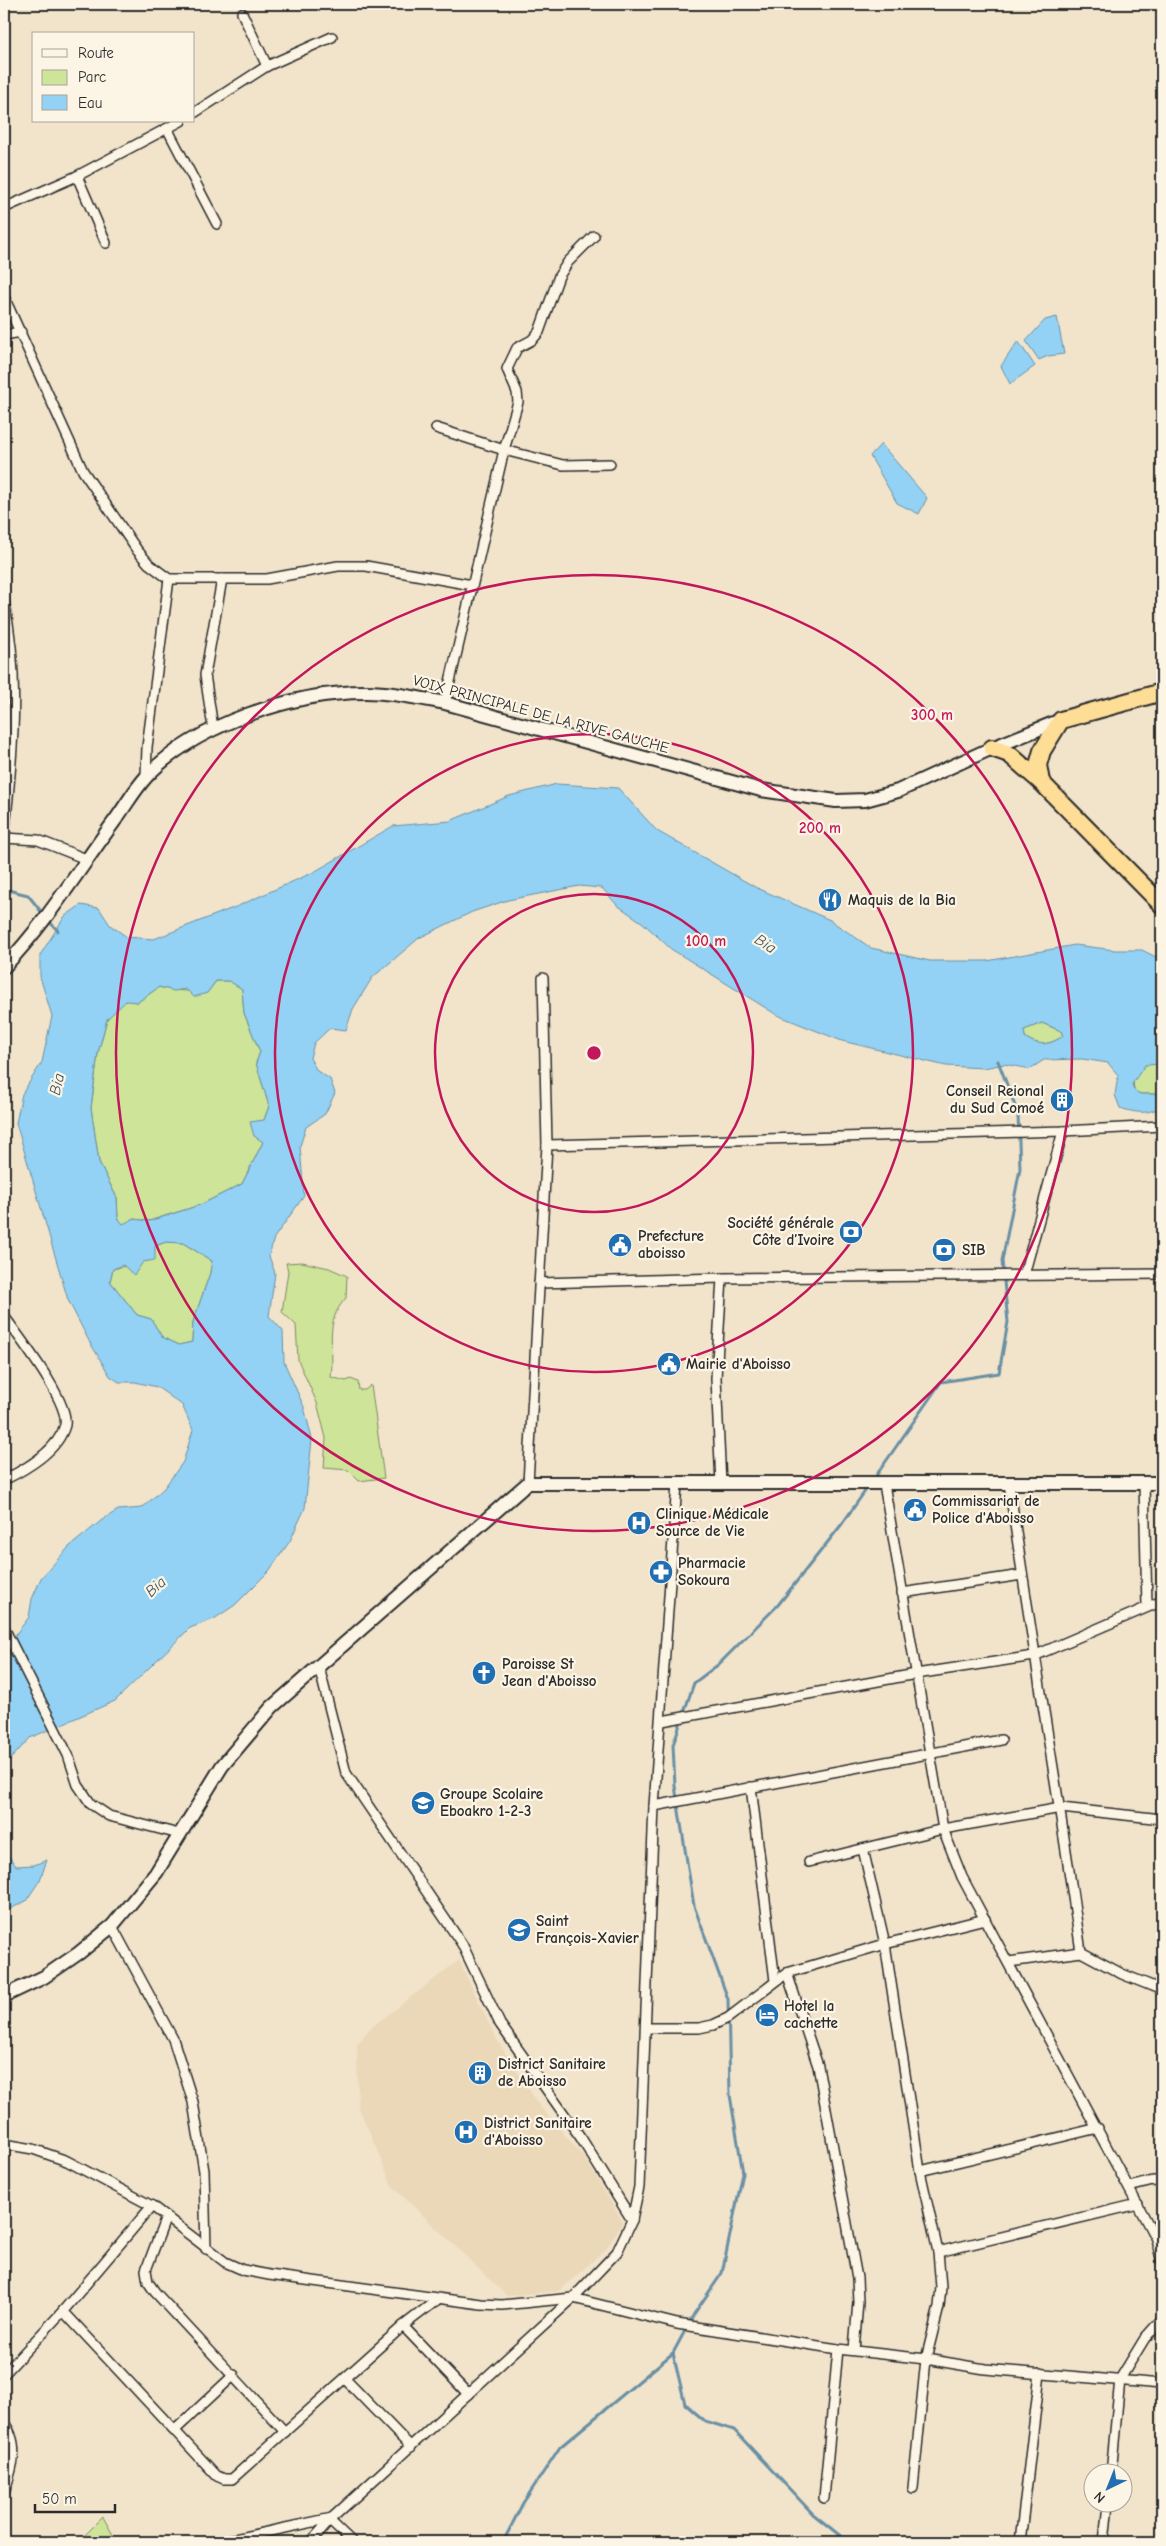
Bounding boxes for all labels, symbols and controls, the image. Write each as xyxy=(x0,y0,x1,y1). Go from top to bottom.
legend xyxy=(32,32,195,122)
text: Route xyxy=(78,44,114,62)
text: Parc xyxy=(78,68,106,86)
text: Eau xyxy=(78,94,102,112)
street label: VOIX PRINCIPALE DE LA RIVE GAUCHE xyxy=(411,671,671,757)
text: 300 m xyxy=(911,706,953,724)
text: 200 m xyxy=(799,819,841,837)
restaurant icon: Maquis de la Bia xyxy=(817,887,843,913)
place label: Maquis de la Bia xyxy=(848,891,956,909)
water label: Bia xyxy=(751,930,779,957)
text: 100 m xyxy=(686,932,726,950)
centre of rings xyxy=(585,1044,603,1062)
water label: Bia xyxy=(46,1072,68,1097)
place label: Conseil Reional du Sud Comoé xyxy=(946,1082,1044,1117)
building icon: Conseil Reional du Sud Comoé xyxy=(1049,1087,1075,1113)
place label: Société générale Côte d’Ivoire xyxy=(728,1214,834,1249)
bank icon: Société générale Côte d’Ivoire xyxy=(838,1219,864,1245)
place label: Prefecture aboisso xyxy=(638,1227,704,1262)
public building icon: Prefecture aboisso xyxy=(607,1232,633,1258)
bank icon: SIB xyxy=(931,1237,957,1263)
place label: SIB xyxy=(962,1241,985,1259)
public building icon: Mairie d'Aboisso xyxy=(656,1351,682,1377)
place label: Mairie d'Aboisso xyxy=(686,1355,791,1373)
place label: Commissariat de Police d'Aboisso xyxy=(932,1492,1039,1527)
public building icon: Commissariat de Police d'Aboisso xyxy=(902,1497,928,1523)
place label: Clinique Médicale Source de Vie xyxy=(656,1505,769,1540)
hospital icon: Clinique Médicale Source de Vie xyxy=(626,1510,652,1536)
place label: Pharmacie Sokoura xyxy=(678,1554,746,1589)
pharmacy icon: Pharmacie Sokoura xyxy=(648,1559,674,1585)
water label: Bia xyxy=(142,1573,170,1601)
place label: Paroisse St Jean d'Aboisso xyxy=(502,1655,597,1690)
church icon: Paroisse St Jean d'Aboisso xyxy=(471,1660,497,1686)
place label: Groupe Scolaire Eboakro 1-2-3 xyxy=(440,1785,543,1820)
school or university icon: Groupe Scolaire Eboakro 1-2-3 xyxy=(410,1790,436,1816)
place label: Saint François-Xavier xyxy=(536,1912,639,1947)
school or university icon: Saint François-Xavier xyxy=(506,1917,532,1943)
place label: Hotel la cachette xyxy=(784,1997,838,2032)
hotel icon: Hotel la cachette xyxy=(754,2002,780,2028)
place label: District Sanitaire de Aboisso xyxy=(498,2055,606,2090)
building icon: District Sanitaire de Aboisso xyxy=(467,2060,493,2086)
place label: District Sanitaire d'Aboisso xyxy=(484,2114,592,2149)
hospital icon: District Sanitaire d'Aboisso xyxy=(453,2119,479,2145)
north arrow xyxy=(1084,2464,1134,2514)
scale bar xyxy=(35,2481,115,2513)
text: N xyxy=(1090,2488,1109,2506)
text: 50 m xyxy=(42,2490,77,2508)

